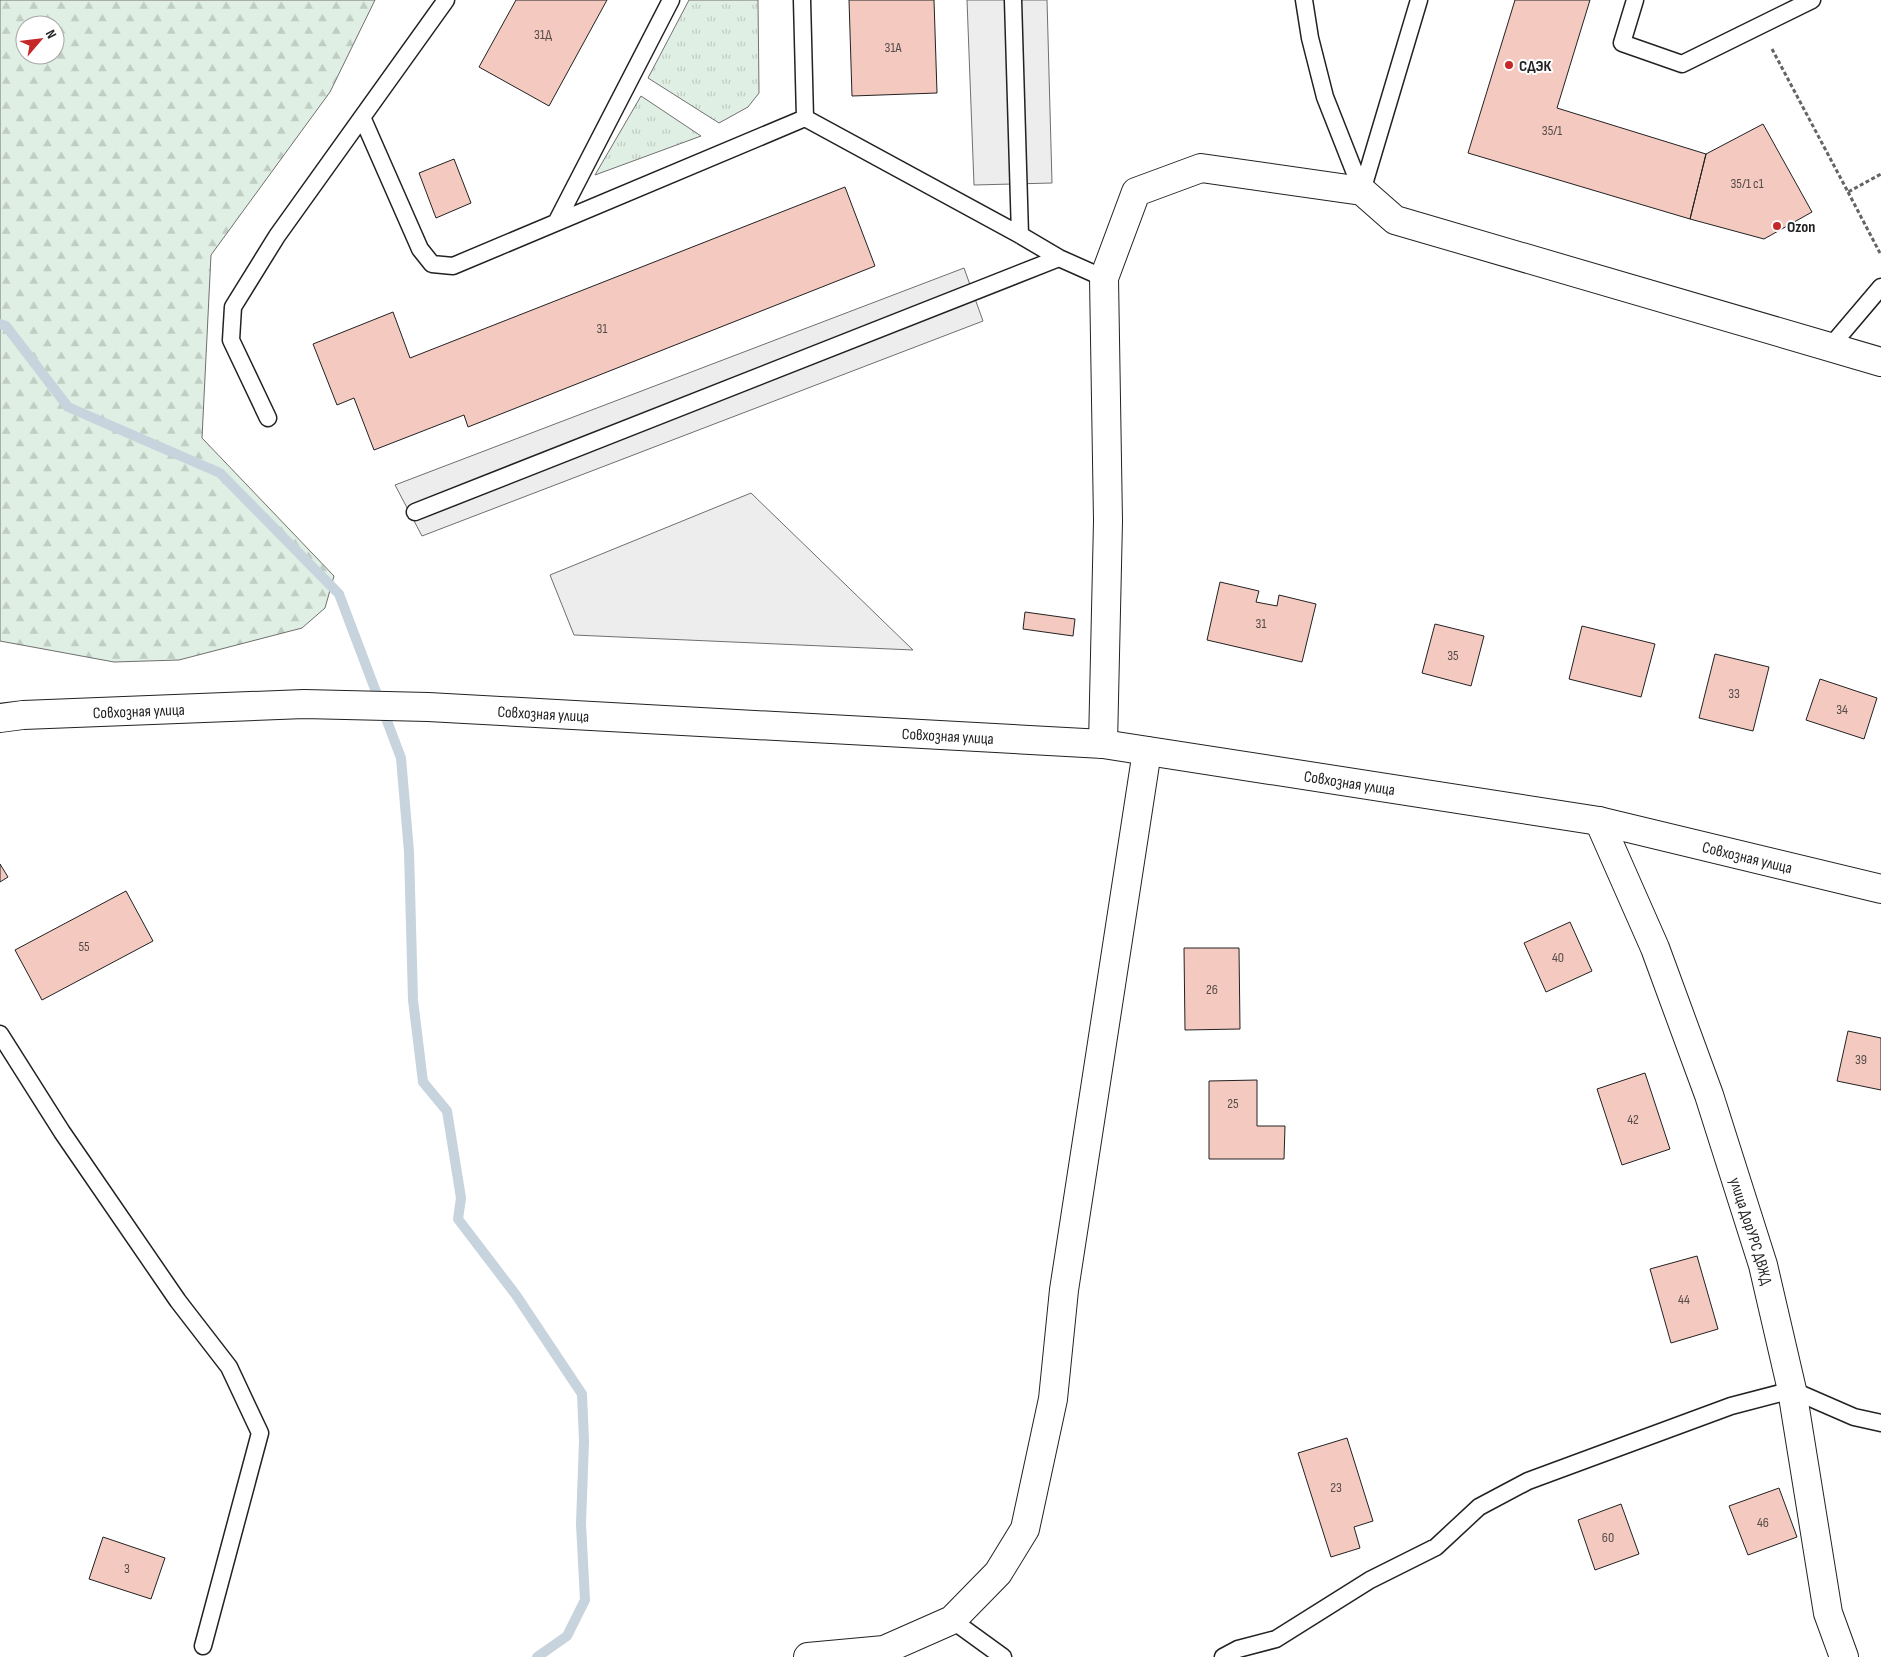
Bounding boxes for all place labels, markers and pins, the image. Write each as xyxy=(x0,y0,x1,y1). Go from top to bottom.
place label: СДЭК xyxy=(1519,57,1551,76)
marker: СДЭК xyxy=(1503,59,1515,71)
place label: Ozon xyxy=(1787,218,1815,237)
marker: Ozon xyxy=(1771,220,1783,232)

